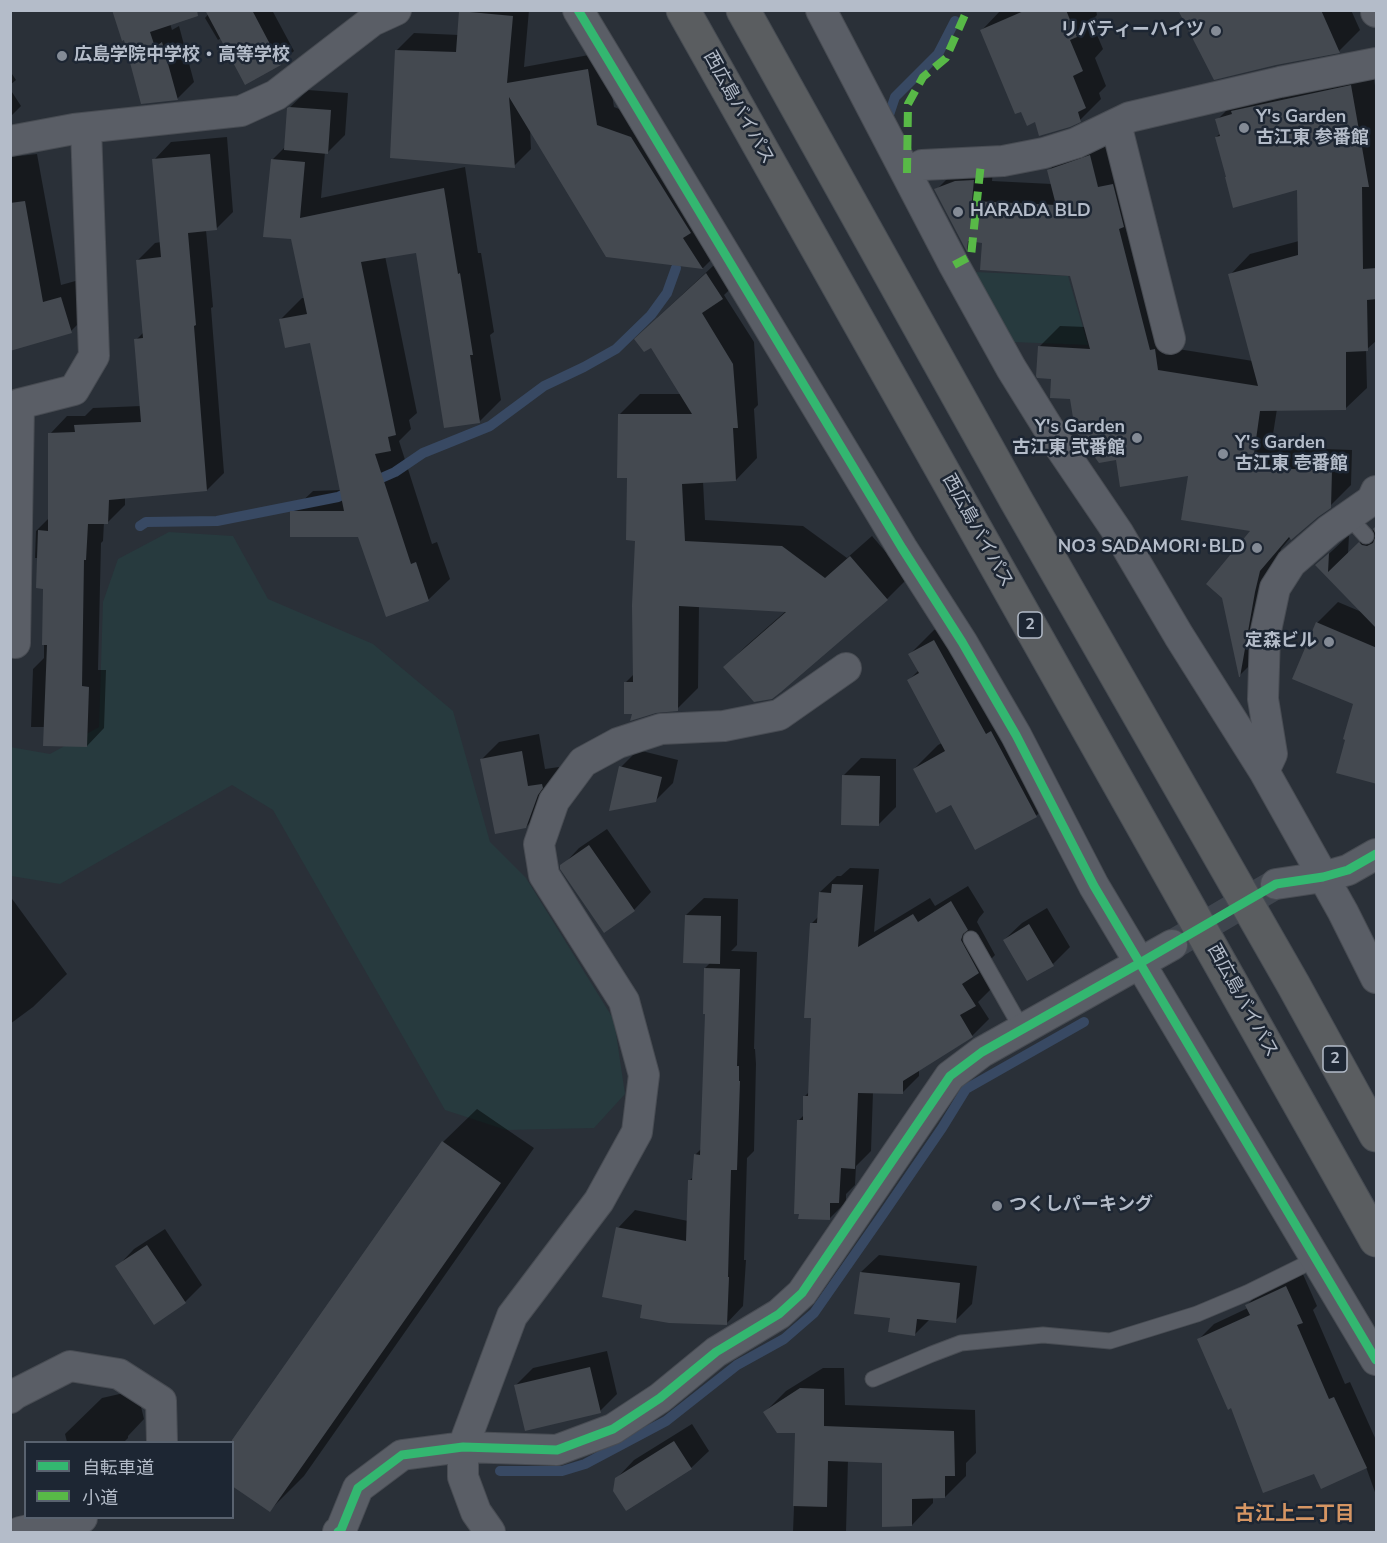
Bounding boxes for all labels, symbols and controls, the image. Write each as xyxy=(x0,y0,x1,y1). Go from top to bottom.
place label: リバティーハイツ xyxy=(1060,20,1204,42)
marker: リバティーハイツ xyxy=(1209,24,1223,38)
place label: 広島学院中学校・高等学校 xyxy=(74,45,290,67)
street label: 西広島バイパス xyxy=(698,48,778,168)
marker: 広島学院中学校・高等学校 xyxy=(55,49,69,63)
place label: Y's Garden 古江東 参番館 xyxy=(1256,107,1369,150)
marker: Y's Garden 古江東 参番館 xyxy=(1237,121,1251,135)
place label: HARADA BLD xyxy=(970,201,1091,223)
marker: HARADA BLD xyxy=(951,205,965,219)
place label: Y's Garden 古江東 弐番館 xyxy=(1012,417,1125,460)
marker: Y's Garden 古江東 弐番館 xyxy=(1130,431,1144,445)
place label: Y's Garden 古江東 壱番館 xyxy=(1235,433,1348,476)
marker: Y's Garden 古江東 壱番館 xyxy=(1216,447,1230,461)
street label: 西広島バイパス xyxy=(937,471,1017,591)
place label: NO3 SADAMORI･BLD xyxy=(1058,537,1245,559)
marker: NO3 SADAMORI･BLD xyxy=(1250,541,1264,555)
road number: 2 xyxy=(1018,612,1042,638)
place label: 定森ビル xyxy=(1245,631,1317,653)
marker: 定森ビル xyxy=(1322,635,1336,649)
street label: 西広島バイパス xyxy=(1202,941,1282,1061)
road number: 2 xyxy=(1323,1046,1347,1072)
place label: つくしパーキング xyxy=(1009,1195,1153,1217)
marker: つくしパーキング xyxy=(990,1199,1004,1213)
legend xyxy=(24,1441,234,1519)
text: 自転車道 xyxy=(82,1456,154,1480)
text: 小道 xyxy=(82,1486,118,1510)
district label: 古江上二丁目 xyxy=(1235,1503,1355,1527)

